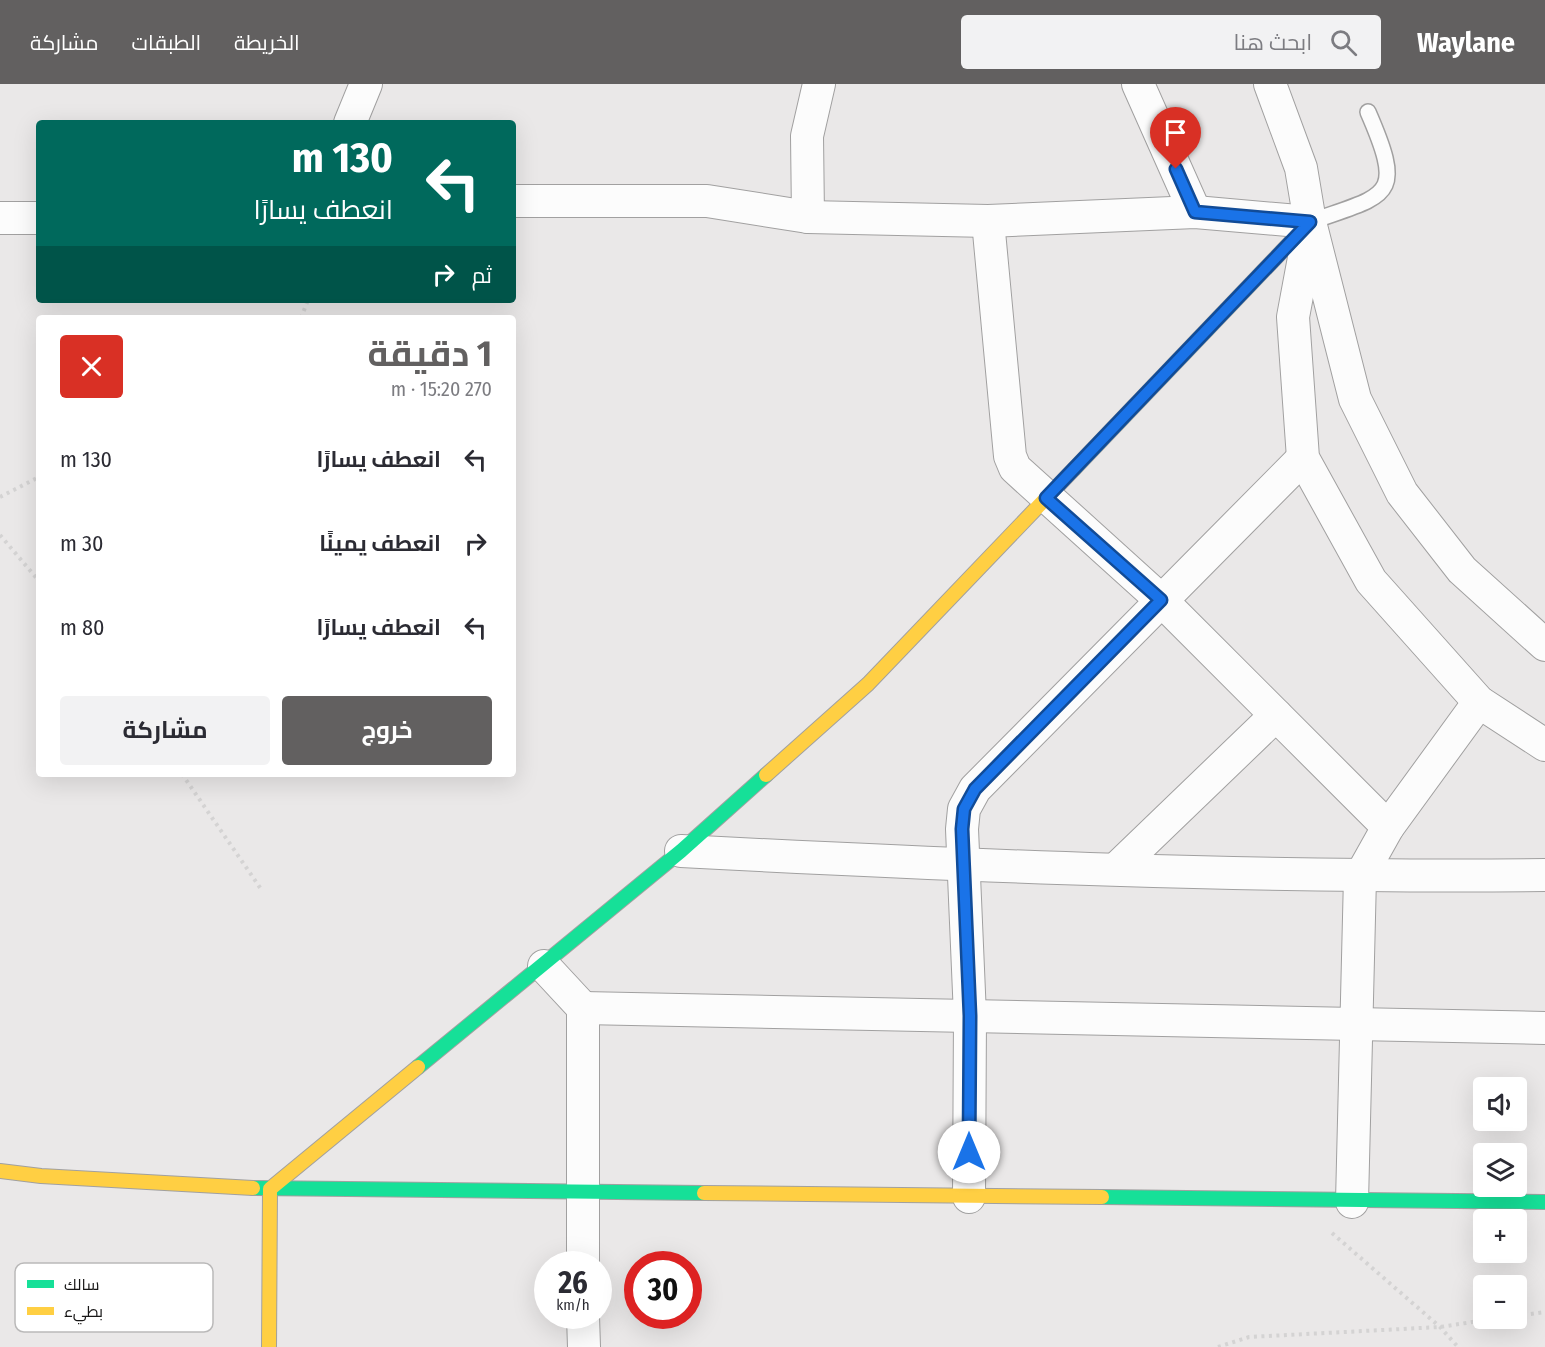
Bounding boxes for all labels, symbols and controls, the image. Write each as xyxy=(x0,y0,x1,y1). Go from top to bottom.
search box xyxy=(961,15,1381,69)
icon: search xyxy=(1327,26,1360,59)
text: Waylane xyxy=(1417,26,1515,59)
text: ابحث هنا xyxy=(1233,29,1312,56)
text: مشاركة xyxy=(30,30,99,56)
text: الطبقات xyxy=(132,30,201,56)
text: الخريطة xyxy=(234,30,300,56)
pin xyxy=(1150,107,1201,169)
icon: arrive xyxy=(1159,116,1192,149)
text: 130 m xyxy=(292,133,393,183)
icon: left xyxy=(414,144,492,222)
text: انعطف يسارًا xyxy=(254,194,393,226)
icon: right xyxy=(427,258,460,291)
text: ثم xyxy=(472,262,492,289)
text: 1 دقيقة xyxy=(368,332,492,376)
button: close xyxy=(60,335,123,398)
text: 270 m · 15:20 xyxy=(391,377,492,401)
icon: left xyxy=(459,443,492,476)
text: 130 m xyxy=(60,446,112,473)
text: انعطف يسارًا xyxy=(316,446,441,473)
icon: right xyxy=(459,527,492,560)
text: 30 m xyxy=(60,530,103,557)
text: انعطف يمينًا xyxy=(319,530,441,557)
icon: left xyxy=(459,611,492,644)
text: 80 m xyxy=(60,614,105,641)
text: انعطف يسارًا xyxy=(316,614,441,641)
button: مشاركة xyxy=(60,696,270,765)
button: خروج xyxy=(282,696,492,765)
map controls xyxy=(1473,1077,1527,1329)
button: sound xyxy=(1473,1077,1527,1131)
position arrow xyxy=(937,1120,1001,1184)
button: layers xyxy=(1473,1143,1527,1197)
button: + xyxy=(1473,1209,1527,1263)
speed limit sign: 30 xyxy=(624,1251,702,1329)
legend xyxy=(15,1263,213,1332)
text: 26 xyxy=(558,1265,588,1301)
text: سالك xyxy=(64,1275,99,1294)
button: − xyxy=(1473,1275,1527,1329)
text: km/h xyxy=(556,1296,590,1314)
text: بطيء xyxy=(64,1302,103,1325)

